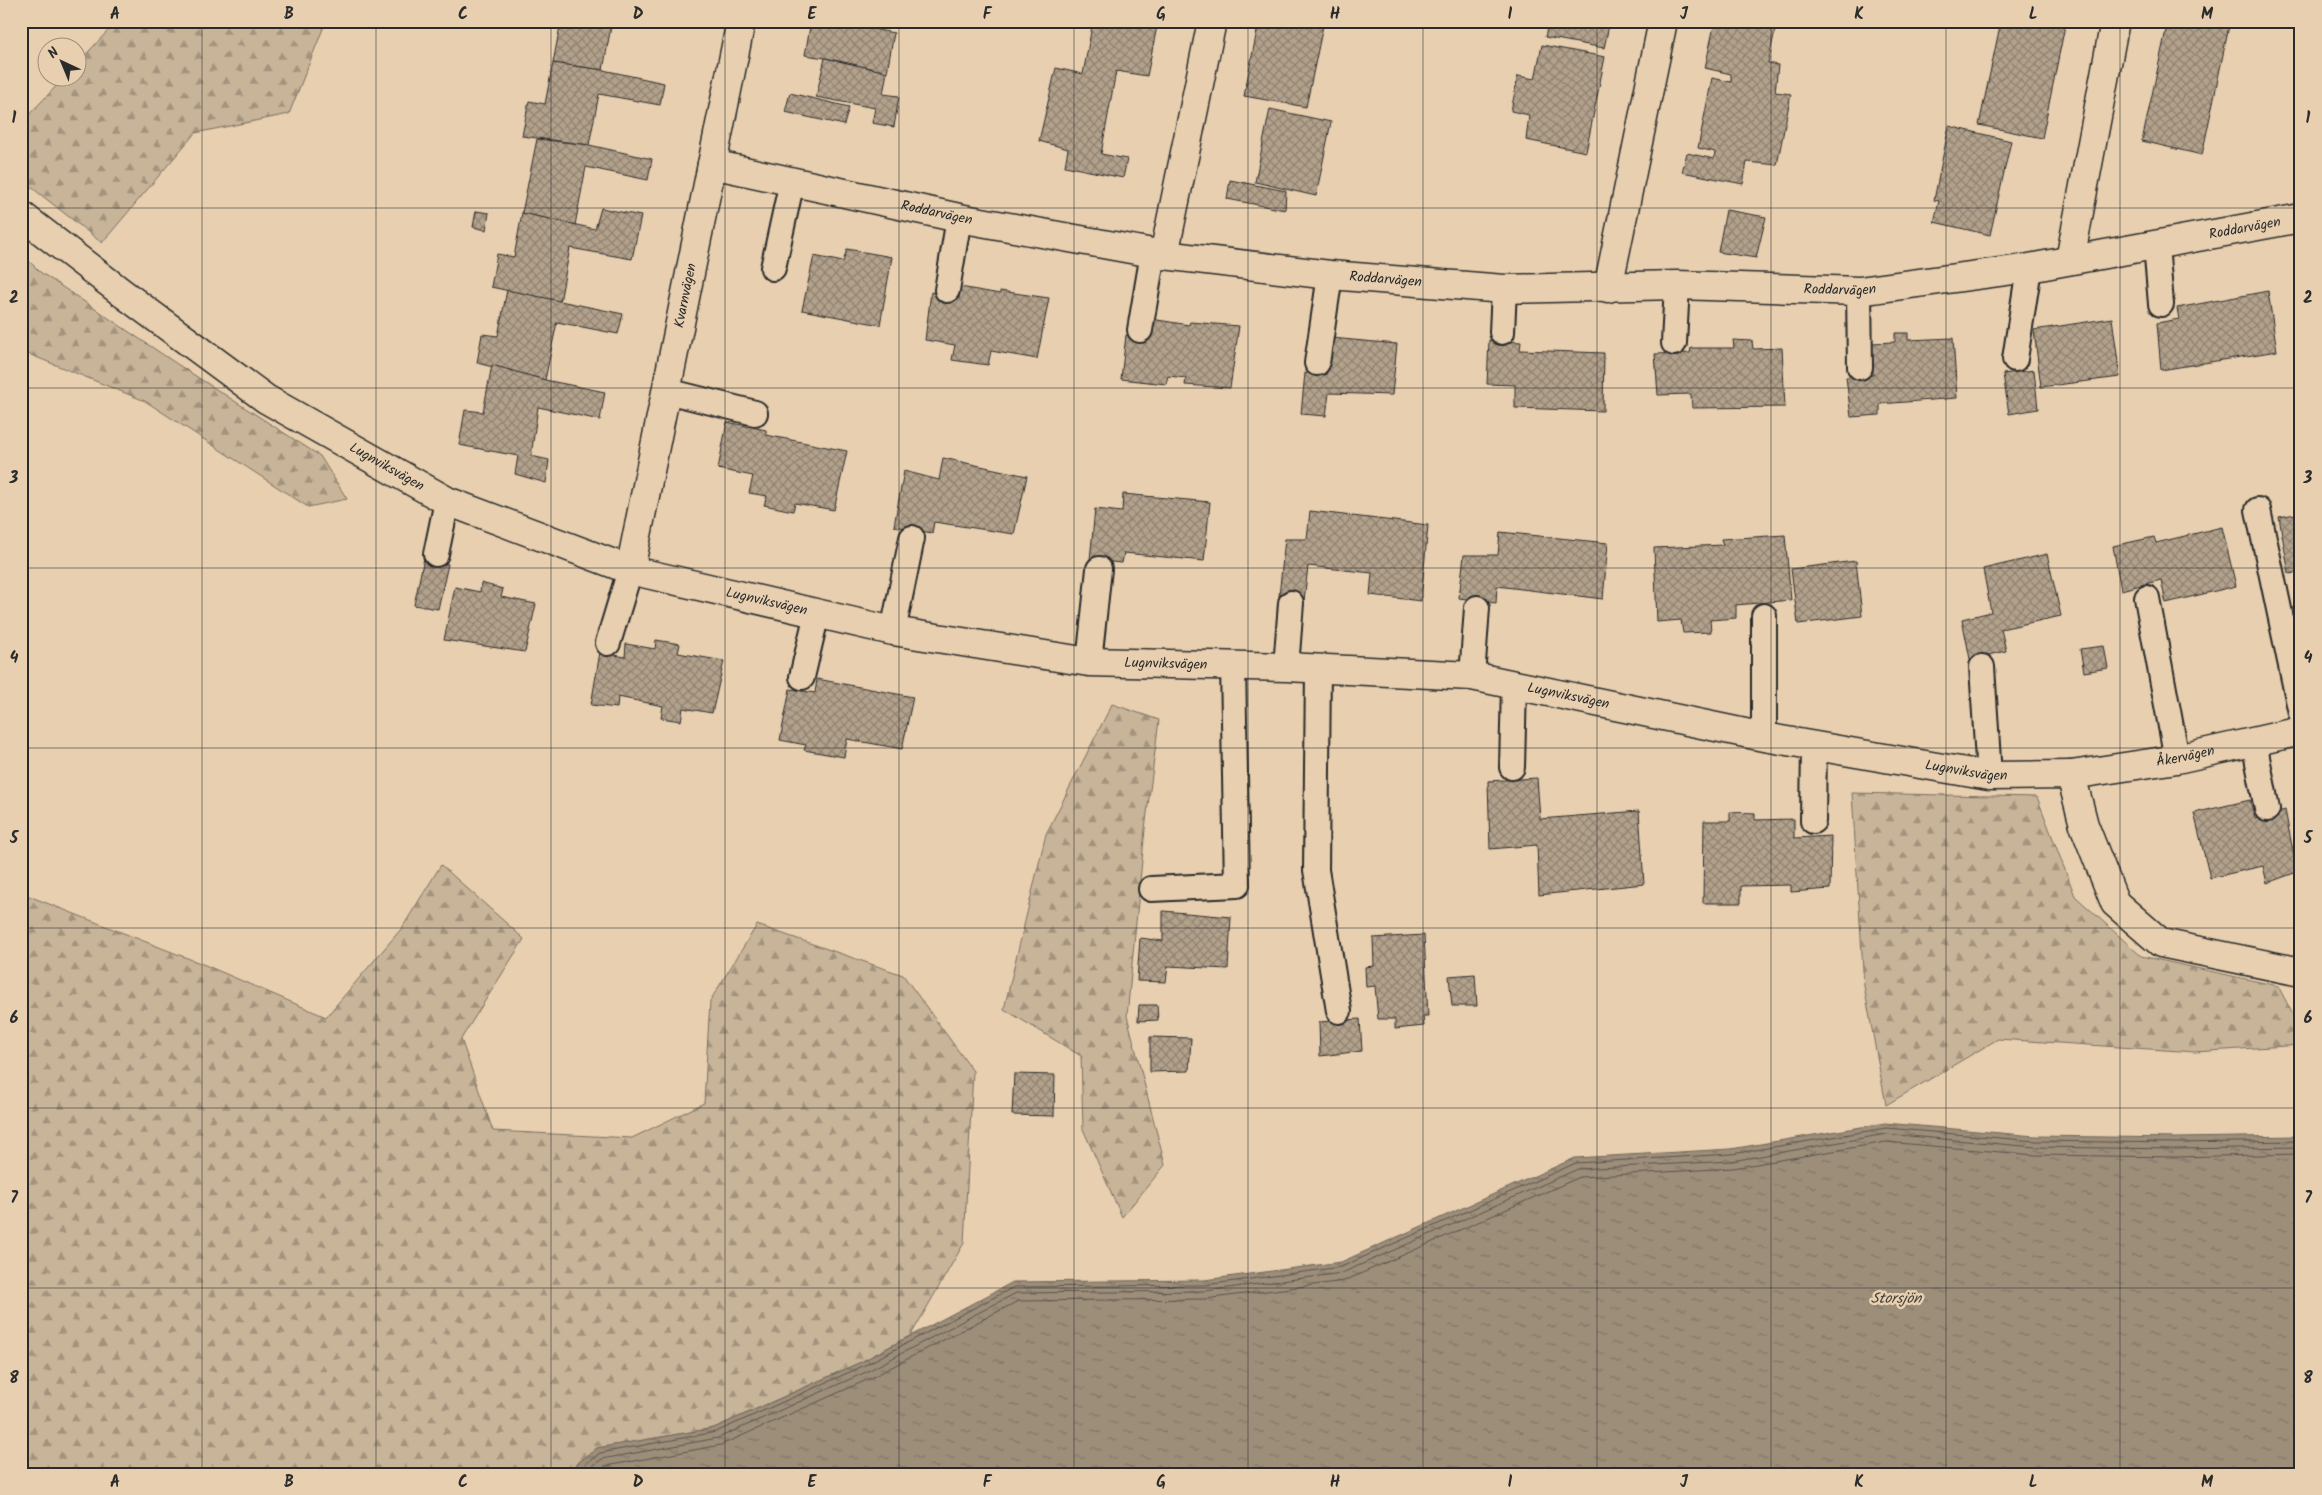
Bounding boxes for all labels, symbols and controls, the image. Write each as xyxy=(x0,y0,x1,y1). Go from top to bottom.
text: A xyxy=(110,2,120,27)
text: B xyxy=(284,2,294,27)
text: C xyxy=(458,2,468,27)
text: D xyxy=(633,2,644,27)
text: E xyxy=(808,2,818,27)
text: F xyxy=(983,2,993,27)
text: G xyxy=(1156,2,1166,27)
text: H xyxy=(1330,2,1340,27)
text: I xyxy=(1508,2,1513,27)
text: J xyxy=(1680,2,1689,27)
text: K xyxy=(1854,2,1864,27)
text: L xyxy=(2029,2,2037,27)
text: M xyxy=(2201,2,2214,27)
north arrow xyxy=(38,38,88,88)
text: N xyxy=(43,42,65,64)
text: 1 xyxy=(12,106,17,131)
text: 1 xyxy=(2306,106,2311,131)
street label: Roddarvägen xyxy=(899,195,974,231)
street label: Roddarvägen xyxy=(2207,211,2283,246)
street label: Kvarnvägen xyxy=(668,261,703,330)
street label: Roddarvägen xyxy=(1348,266,1423,293)
street label: Roddarvägen xyxy=(1803,278,1878,302)
text: 2 xyxy=(9,286,19,311)
text: 2 xyxy=(2303,286,2313,311)
street label: Lugnviksvägen xyxy=(345,437,428,497)
text: 3 xyxy=(9,466,19,491)
text: 3 xyxy=(2303,466,2313,491)
street label: Lugnviksvägen xyxy=(724,582,810,622)
text: 4 xyxy=(10,646,19,671)
text: 4 xyxy=(2304,646,2313,671)
street label: Lugnviksvägen xyxy=(1124,652,1208,676)
street label: Lugnviksvägen xyxy=(1525,677,1611,715)
street label: Åkervägen xyxy=(2155,740,2217,773)
street label: Lugnviksvägen xyxy=(1923,754,2008,787)
text: 5 xyxy=(9,826,20,851)
text: 5 xyxy=(2303,826,2314,851)
text: 6 xyxy=(10,1006,19,1031)
text: 6 xyxy=(2304,1006,2313,1031)
text: 7 xyxy=(10,1186,18,1211)
text: 7 xyxy=(2304,1186,2312,1211)
water label: Storsjön xyxy=(1871,1287,1922,1311)
text: 8 xyxy=(9,1366,19,1391)
text: 8 xyxy=(2303,1366,2313,1391)
text: A xyxy=(110,1470,120,1495)
text: B xyxy=(284,1470,294,1495)
text: C xyxy=(458,1470,468,1495)
text: D xyxy=(633,1470,644,1495)
text: E xyxy=(808,1470,818,1495)
text: F xyxy=(983,1470,993,1495)
text: G xyxy=(1156,1470,1166,1495)
text: H xyxy=(1330,1470,1340,1495)
text: I xyxy=(1508,1470,1513,1495)
text: J xyxy=(1680,1470,1689,1495)
text: K xyxy=(1854,1470,1864,1495)
text: L xyxy=(2029,1470,2037,1495)
text: M xyxy=(2201,1470,2214,1495)

